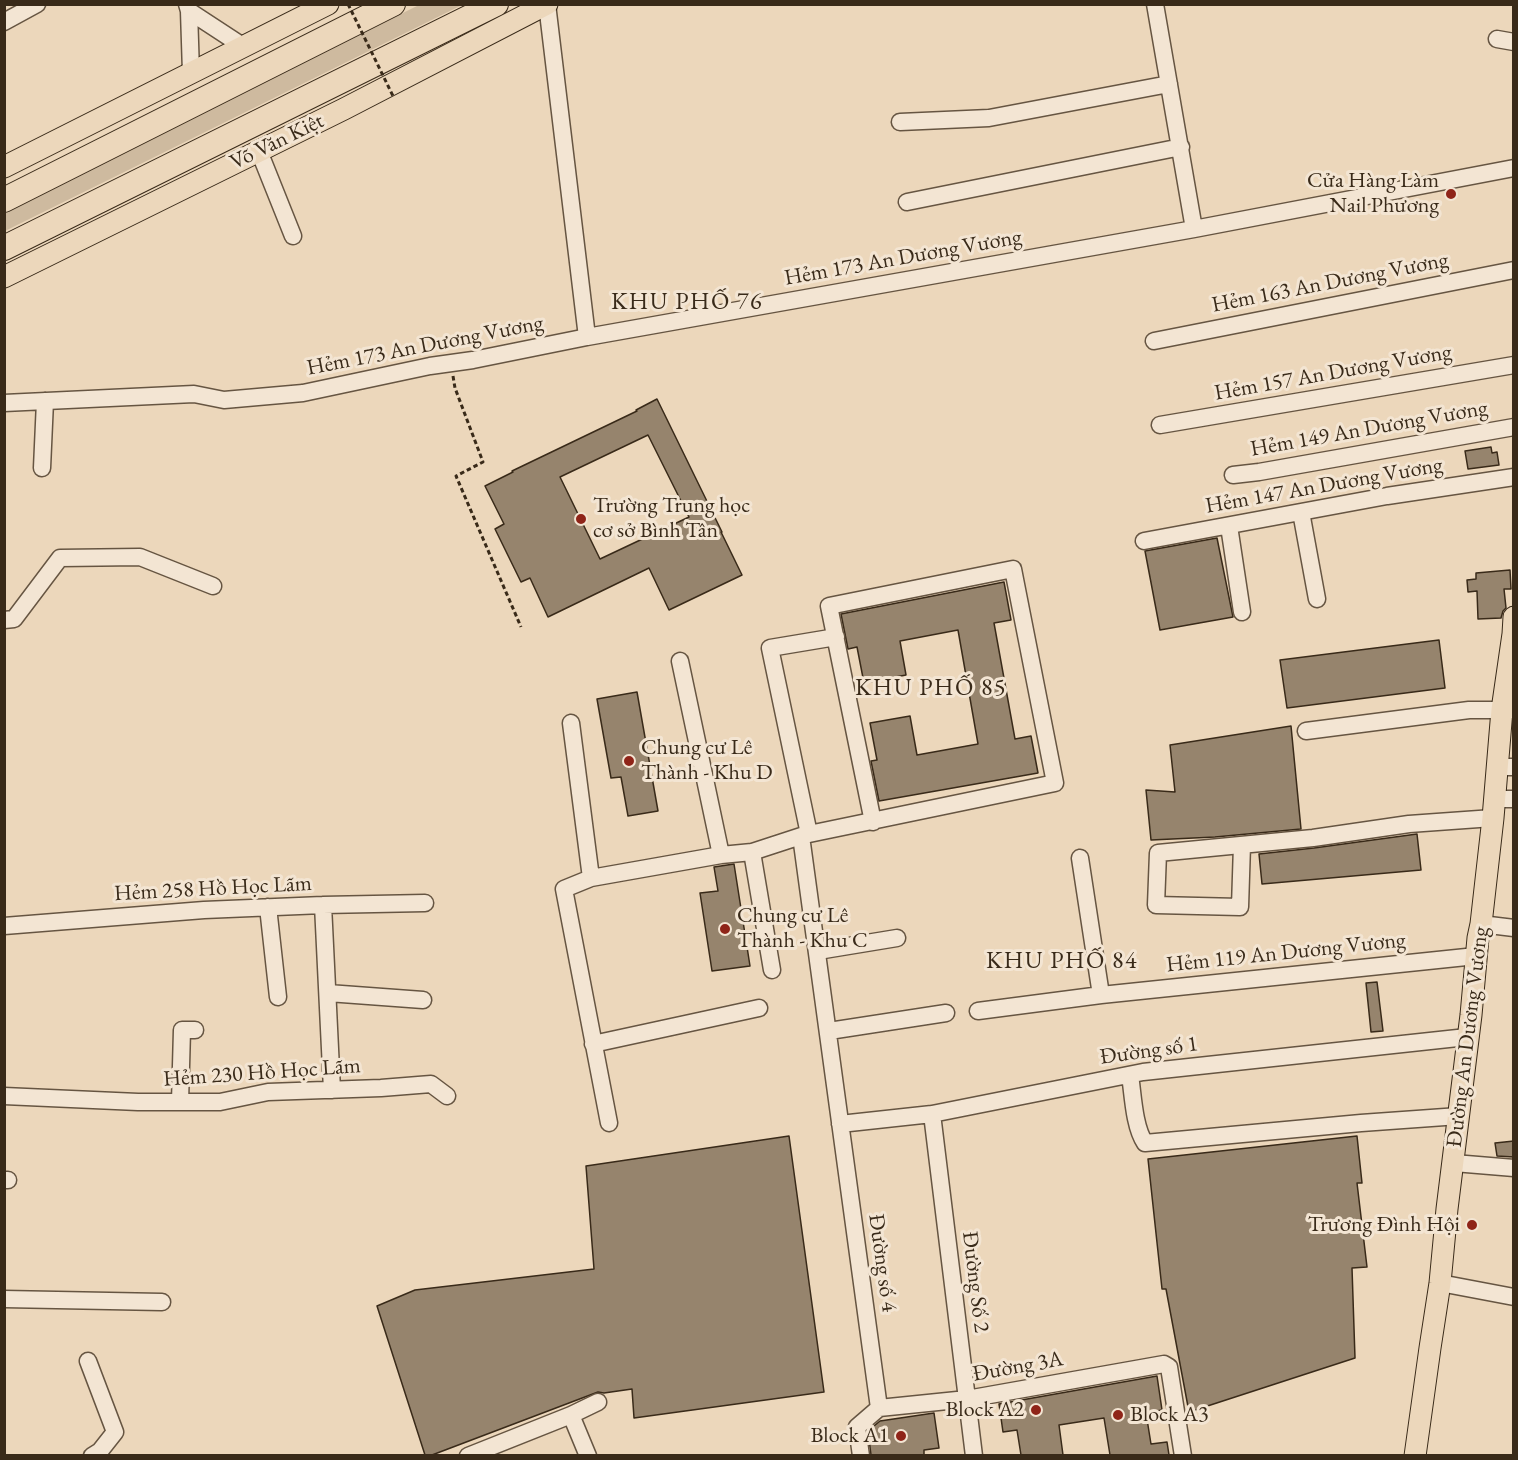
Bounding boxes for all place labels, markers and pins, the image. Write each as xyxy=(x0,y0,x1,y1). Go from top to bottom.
place label: Cửa Hàng Làm Nail Phương xyxy=(1307,168,1439,220)
marker: Cửa Hàng Làm Nail Phương xyxy=(1444,187,1458,201)
place label: Trường Trung học cơ sở Bình Tân xyxy=(593,493,750,544)
marker: Trường Trung học cơ sở Bình Tân xyxy=(574,512,588,526)
place label: Chung cư Lê Thành - Khu D xyxy=(641,735,773,786)
marker: Chung cư Lê Thành - Khu D xyxy=(622,754,636,768)
place label: Chung cư Lê Thành - Khu C xyxy=(737,903,868,954)
marker: Chung cư Lê Thành - Khu C xyxy=(718,922,732,936)
place label: Trương Đình Hội xyxy=(1308,1212,1460,1238)
marker: Trương Đình Hội xyxy=(1465,1218,1479,1232)
place label: Block A2 xyxy=(945,1397,1024,1423)
place label: Block A3 xyxy=(1130,1402,1209,1428)
marker: Block A2 xyxy=(1029,1403,1043,1417)
marker: Block A3 xyxy=(1111,1408,1125,1422)
place label: Block A1 xyxy=(810,1423,889,1449)
marker: Block A1 xyxy=(894,1429,908,1443)

